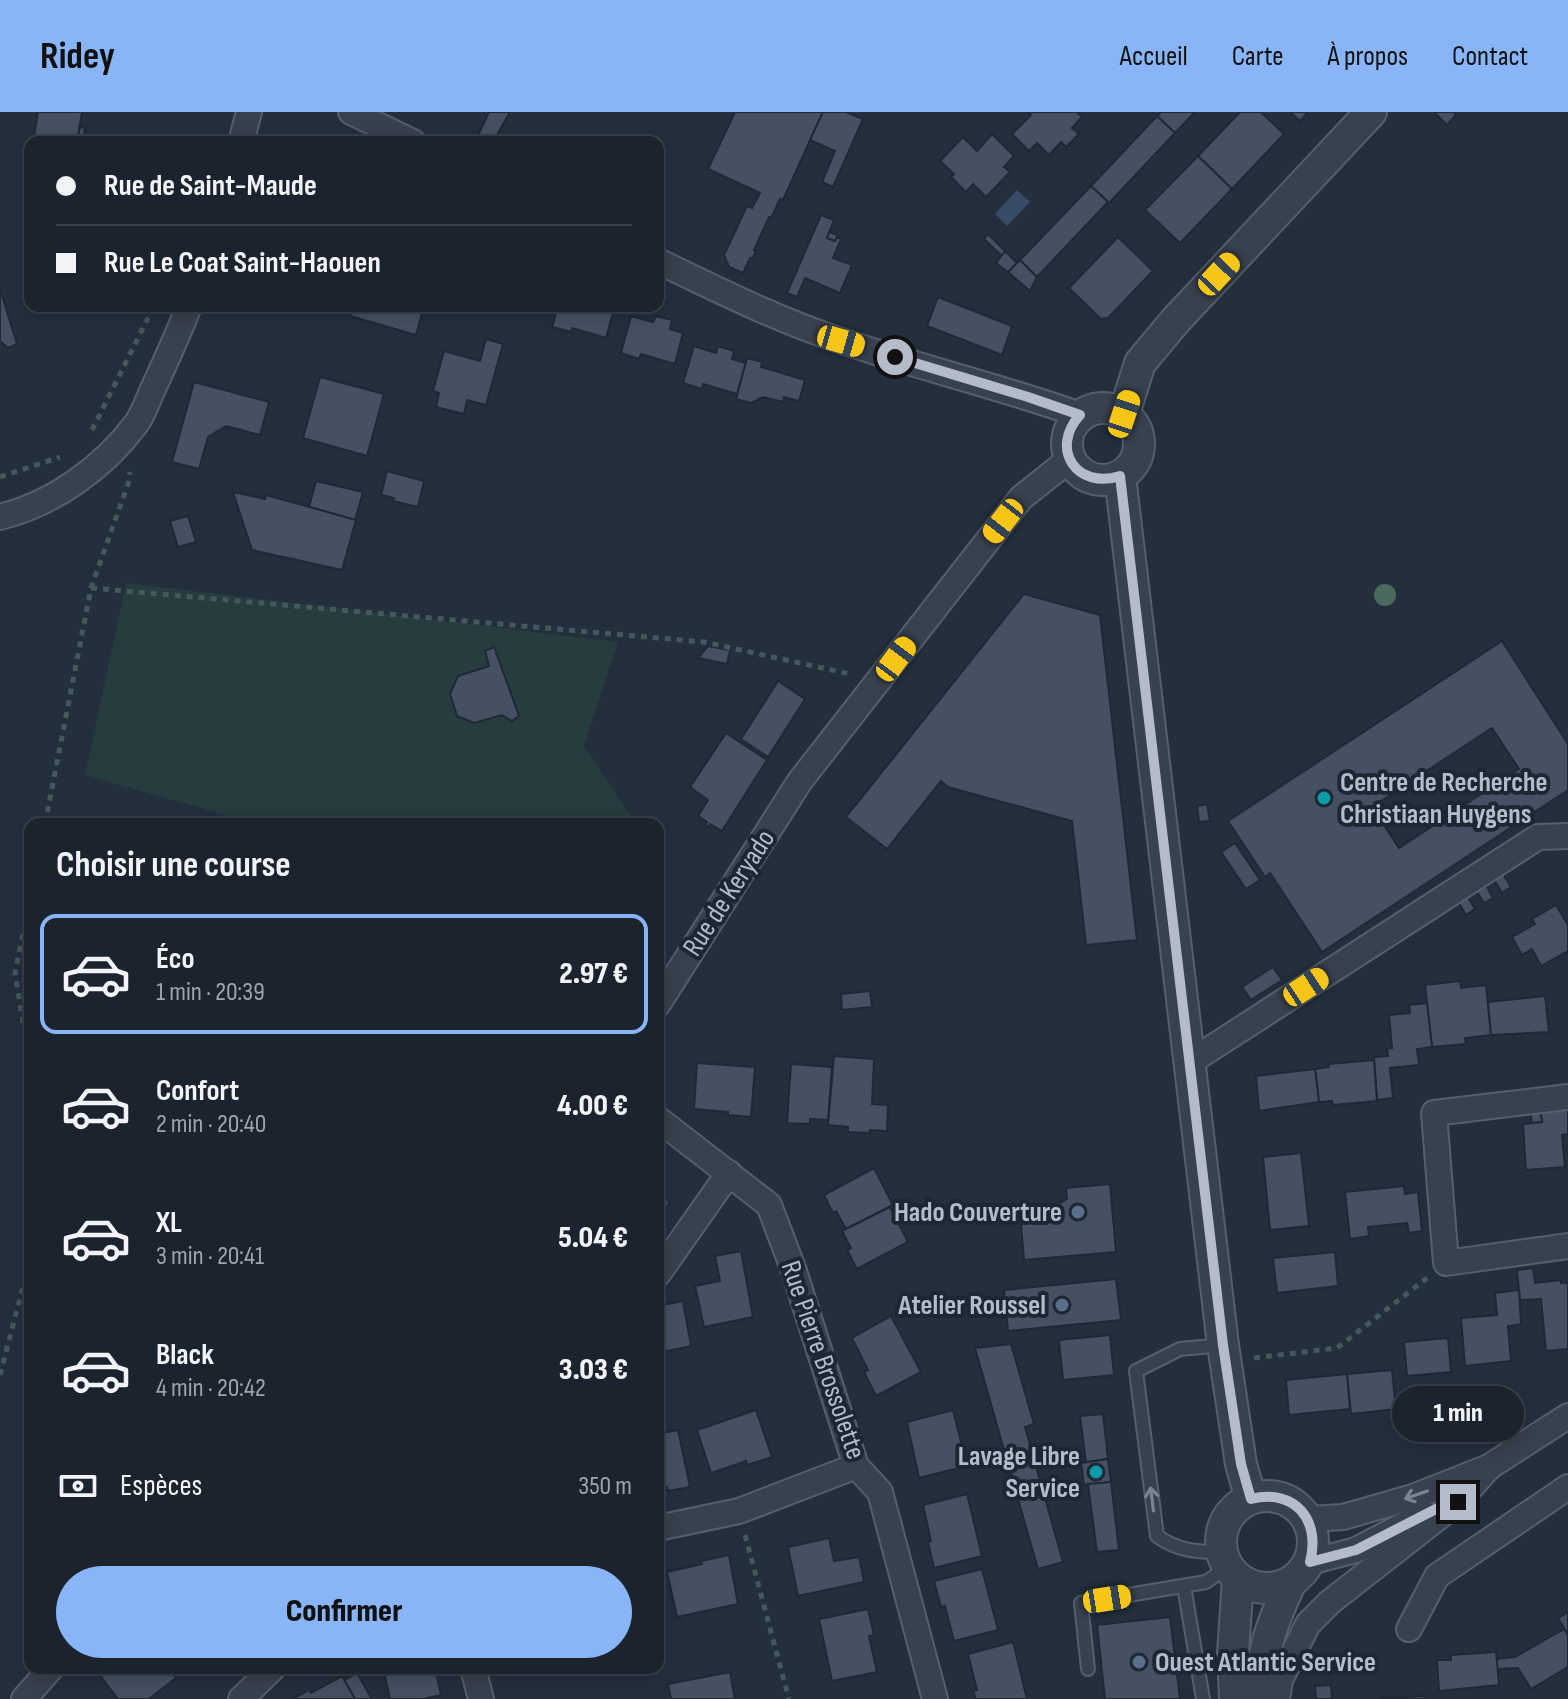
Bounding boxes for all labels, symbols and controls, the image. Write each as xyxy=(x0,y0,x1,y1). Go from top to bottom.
text: Ridey xyxy=(40,34,115,79)
text: Accueil xyxy=(1120,40,1188,73)
text: Carte xyxy=(1232,40,1284,73)
text: À propos xyxy=(1328,40,1408,73)
text: Contact xyxy=(1452,40,1528,73)
text: Rue de Saint-Maude xyxy=(104,168,317,204)
text: Rue Le Coat Saint-Haouen xyxy=(104,245,381,281)
car xyxy=(1194,248,1244,300)
car xyxy=(815,323,867,359)
route start xyxy=(877,339,913,375)
car xyxy=(1105,387,1143,441)
car xyxy=(979,495,1027,547)
car xyxy=(872,633,920,685)
place label: Centre de Recherche Christiaan Huygens xyxy=(1340,766,1547,831)
marker: Centre de Recherche Christiaan Huygens xyxy=(1315,789,1333,807)
street label: Rue de Keryado xyxy=(676,824,782,962)
text: Choisir une course xyxy=(56,844,291,887)
icon: car xyxy=(60,938,132,1010)
text: Éco xyxy=(156,941,195,977)
text: 2.97 € xyxy=(559,956,628,992)
car xyxy=(1279,964,1333,1010)
text: 1 min · 20:39 xyxy=(156,977,265,1008)
icon: car xyxy=(60,1070,132,1142)
text: Confort xyxy=(156,1073,239,1109)
text: 4.00 € xyxy=(557,1088,628,1124)
text: 2 min · 20:40 xyxy=(156,1109,266,1140)
place label: Hado Couverture xyxy=(894,1196,1062,1229)
icon: car xyxy=(60,1202,132,1274)
marker: Hado Couverture xyxy=(1069,1203,1087,1221)
text: XL xyxy=(156,1205,182,1241)
text: 5.04 € xyxy=(558,1220,628,1256)
text: 3 min · 20:41 xyxy=(156,1241,264,1272)
street label: Rue Pierre Brossolette xyxy=(774,1257,872,1463)
place label: Atelier Roussel xyxy=(897,1289,1046,1322)
marker: Atelier Roussel xyxy=(1053,1296,1071,1314)
icon: car xyxy=(60,1334,132,1406)
text: Black xyxy=(156,1337,214,1373)
text: 3.03 € xyxy=(559,1352,628,1388)
text: 4 min · 20:42 xyxy=(156,1373,266,1404)
callout: 1 min xyxy=(1392,1386,1524,1442)
text: 1 min xyxy=(1433,1398,1483,1429)
place label: Lavage Libre Service xyxy=(958,1440,1080,1505)
marker: Lavage Libre Service xyxy=(1087,1463,1105,1481)
icon: cash xyxy=(56,1464,100,1508)
text: Espèces xyxy=(120,1468,202,1504)
text: 350 m xyxy=(578,1471,632,1502)
route end xyxy=(1440,1484,1476,1520)
one-way arrow xyxy=(1145,1486,1160,1513)
one-way arrow xyxy=(1404,1489,1429,1504)
button: Confirmer xyxy=(56,1566,632,1658)
car xyxy=(1081,1583,1133,1615)
place label: Ouest Atlantic Service xyxy=(1155,1646,1376,1679)
marker: Ouest Atlantic Service xyxy=(1130,1653,1148,1671)

